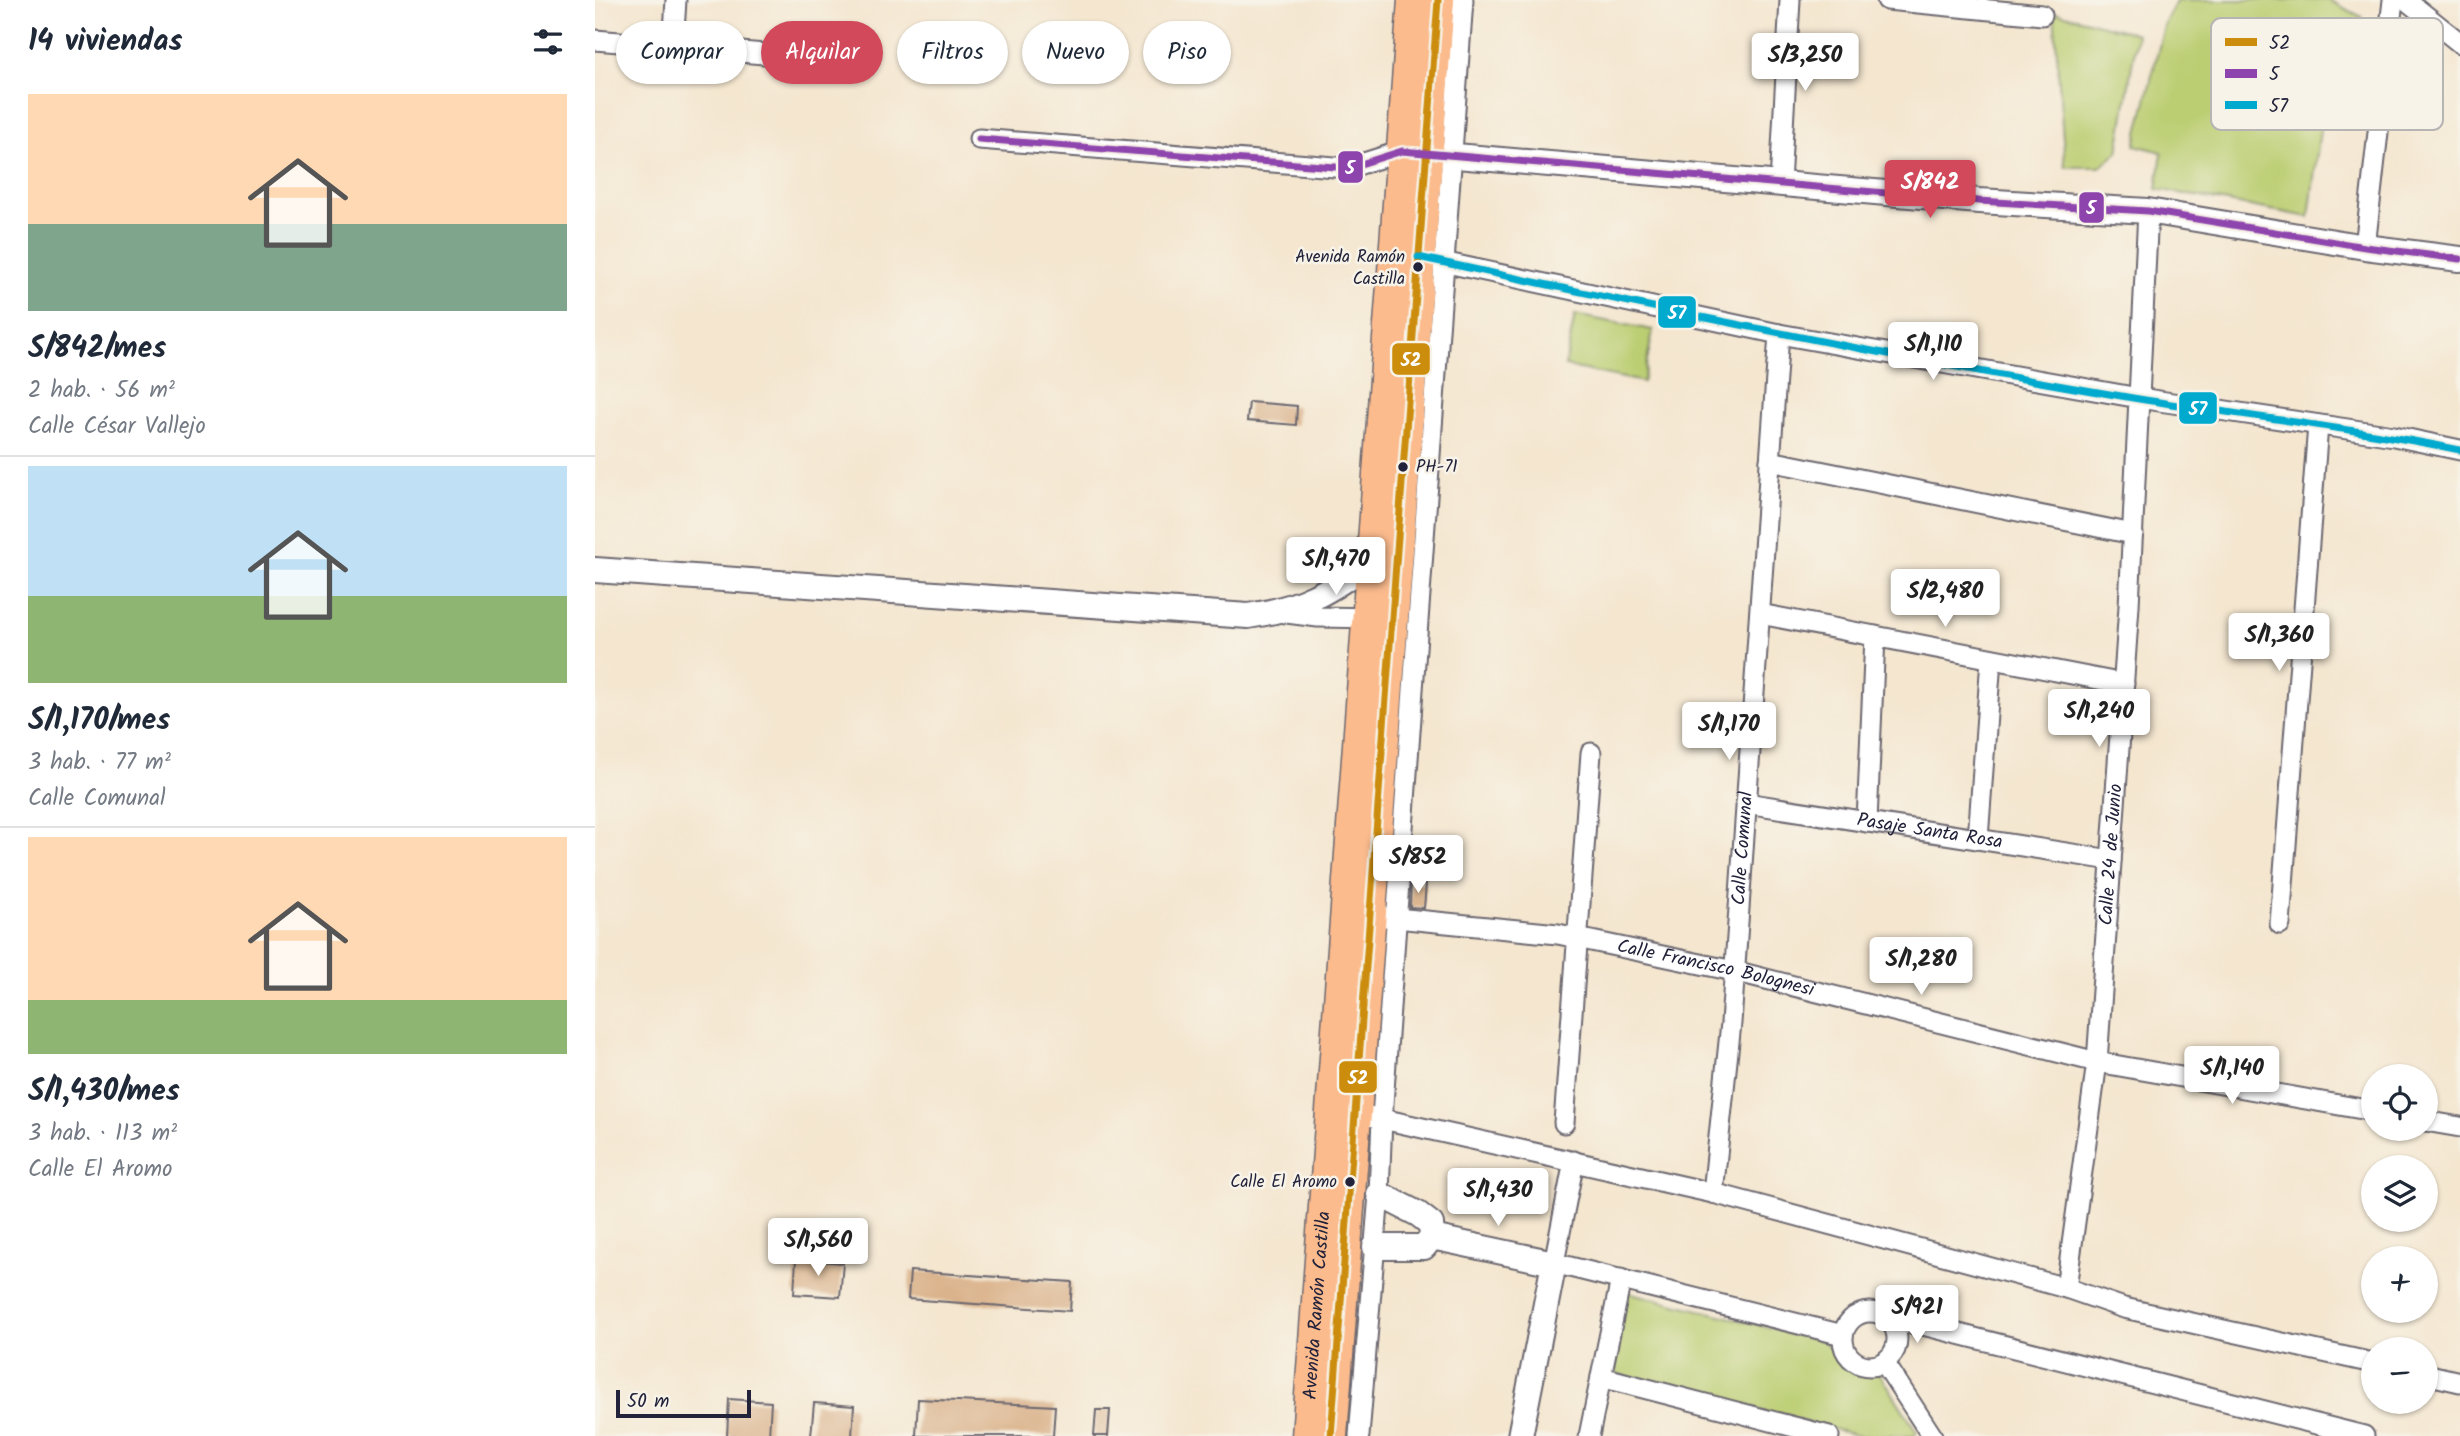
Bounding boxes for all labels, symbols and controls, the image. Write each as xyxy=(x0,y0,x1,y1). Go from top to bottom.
text: 14 viviendas xyxy=(28,18,183,66)
legend xyxy=(2211,18,2443,130)
chip: Comprar xyxy=(616,21,747,84)
chip: Alquilar xyxy=(761,21,883,84)
chip: Filtros xyxy=(897,21,1008,84)
chip: Nuevo xyxy=(1022,21,1129,84)
chip: Piso xyxy=(1143,21,1231,84)
icon: filters xyxy=(529,23,567,61)
text: 52 xyxy=(2269,29,2290,59)
pin: S/3,250 xyxy=(1740,34,1870,93)
text: S/3,250 xyxy=(1768,38,1842,74)
text: 5 xyxy=(2269,60,2281,90)
text: 57 xyxy=(2269,92,2289,122)
icon: home xyxy=(235,140,361,266)
line badge: 5 xyxy=(1337,150,1364,184)
text: 5 xyxy=(1344,154,1356,184)
pin: S/842 xyxy=(1881,160,1979,220)
text: S/842 xyxy=(1901,165,1959,201)
line badge: 5 xyxy=(2078,191,2105,224)
text: 5 xyxy=(2085,194,2097,224)
place label: Avenida Ramón Castilla xyxy=(1295,244,1405,293)
marker: Avenida Ramón Castilla xyxy=(1411,260,1425,274)
line badge: 57 xyxy=(1657,295,1697,329)
text: 57 xyxy=(1667,299,1687,329)
pin: S/1,110 xyxy=(1868,322,1998,382)
text: S/842/mes xyxy=(28,325,166,373)
text: S/1,110 xyxy=(1904,327,1962,363)
line badge: 52 xyxy=(1391,342,1431,376)
text: 52 xyxy=(1400,346,1421,376)
text: 2 hab. · 56 m² xyxy=(28,373,175,409)
line badge: 57 xyxy=(2178,391,2218,425)
text: 57 xyxy=(2188,395,2208,425)
text: Calle César Vallejo xyxy=(28,409,206,445)
place label: PH-71 xyxy=(1416,454,1458,481)
marker: PH-71 xyxy=(1396,460,1410,474)
icon: home xyxy=(235,512,361,638)
pin: S/1,470 xyxy=(1271,538,1401,597)
text: S/1,470 xyxy=(1302,542,1370,578)
pin: S/2,480 xyxy=(1880,570,2010,629)
text: S/2,480 xyxy=(1907,574,1983,610)
pin: S/1,360 xyxy=(2214,614,2344,673)
text: S/1,360 xyxy=(2245,618,2314,654)
pin: S/1,240 xyxy=(2034,690,2164,749)
text: S/1,240 xyxy=(2064,694,2134,730)
text: S/1,170/mes xyxy=(28,697,170,745)
pin: S/1,170 xyxy=(1664,702,1794,762)
text: S/1,170 xyxy=(1698,707,1760,743)
text: 3 hab. · 77 m² xyxy=(28,745,171,781)
text: Calle Comunal xyxy=(28,781,166,817)
street label: Calle 24 de Junio xyxy=(2092,783,2131,926)
street label: Calle Comunal xyxy=(1724,790,1762,906)
street label: Pasaje Santa Rosa xyxy=(1855,806,2005,858)
pin: S/852 xyxy=(1369,836,1467,895)
text: S/852 xyxy=(1389,840,1447,876)
icon: home xyxy=(235,883,361,1009)
street label: Calle Francisco Bolognesi xyxy=(1614,932,1819,1006)
pin: S/1,280 xyxy=(1856,937,1986,997)
text: S/1,280 xyxy=(1886,942,1956,978)
pin: S/1,140 xyxy=(2167,1046,2297,1106)
text: S/1,140 xyxy=(2200,1051,2264,1087)
line badge: 52 xyxy=(1338,1060,1378,1094)
text: 52 xyxy=(1347,1064,1368,1094)
map controls xyxy=(2361,1064,2438,1414)
button: locate xyxy=(2361,1064,2438,1141)
text: S/1,430/mes xyxy=(28,1068,180,1116)
text: 3 hab. · 113 m² xyxy=(28,1116,177,1152)
text: Calle El Aromo xyxy=(28,1152,172,1188)
button: layers xyxy=(2361,1155,2438,1232)
pin: S/1,430 xyxy=(1433,1168,1563,1228)
place label: Calle El Aromo xyxy=(1230,1169,1337,1196)
text: S/1,430 xyxy=(1463,1173,1533,1209)
marker: Calle El Aromo xyxy=(1343,1175,1357,1189)
street label: Avenida Ramón Castilla xyxy=(1296,1210,1340,1401)
pin: S/1,560 xyxy=(753,1218,883,1278)
text: S/1,560 xyxy=(784,1223,852,1259)
button: + xyxy=(2361,1246,2438,1323)
pin: S/921 xyxy=(1868,1286,1966,1345)
text: S/921 xyxy=(1891,1290,1943,1326)
button: − xyxy=(2361,1337,2438,1414)
scale bar xyxy=(616,1387,751,1419)
text: 50 m xyxy=(627,1387,669,1417)

